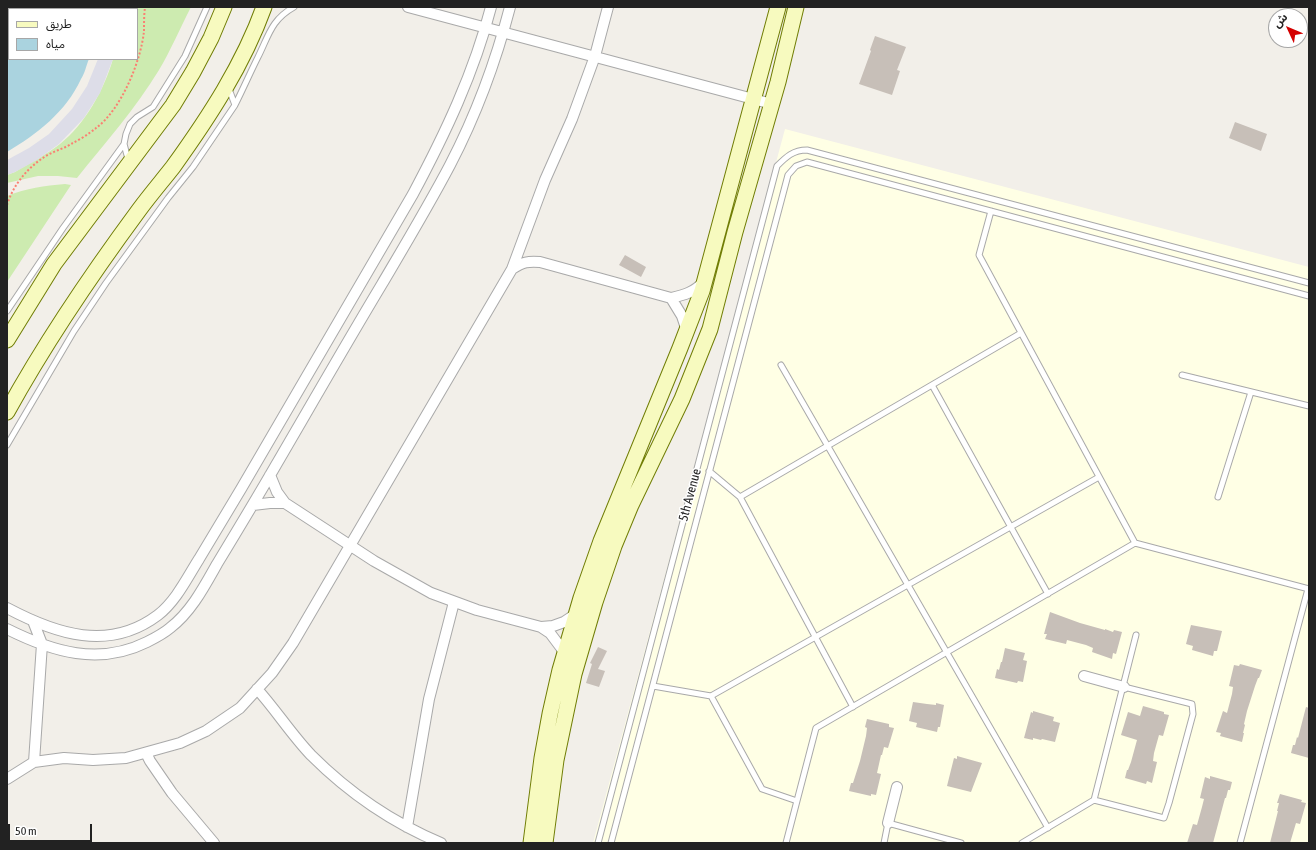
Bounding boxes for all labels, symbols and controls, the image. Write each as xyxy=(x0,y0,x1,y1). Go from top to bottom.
legend xyxy=(8,8,138,60)
north arrow xyxy=(1268,8,1308,48)
text: ش xyxy=(1271,11,1290,30)
text: طريق xyxy=(46,17,72,31)
text: مياه xyxy=(46,37,65,51)
street label: 5th Avenue xyxy=(675,467,705,523)
scale bar xyxy=(10,816,94,842)
text: 50 m xyxy=(15,824,37,838)

